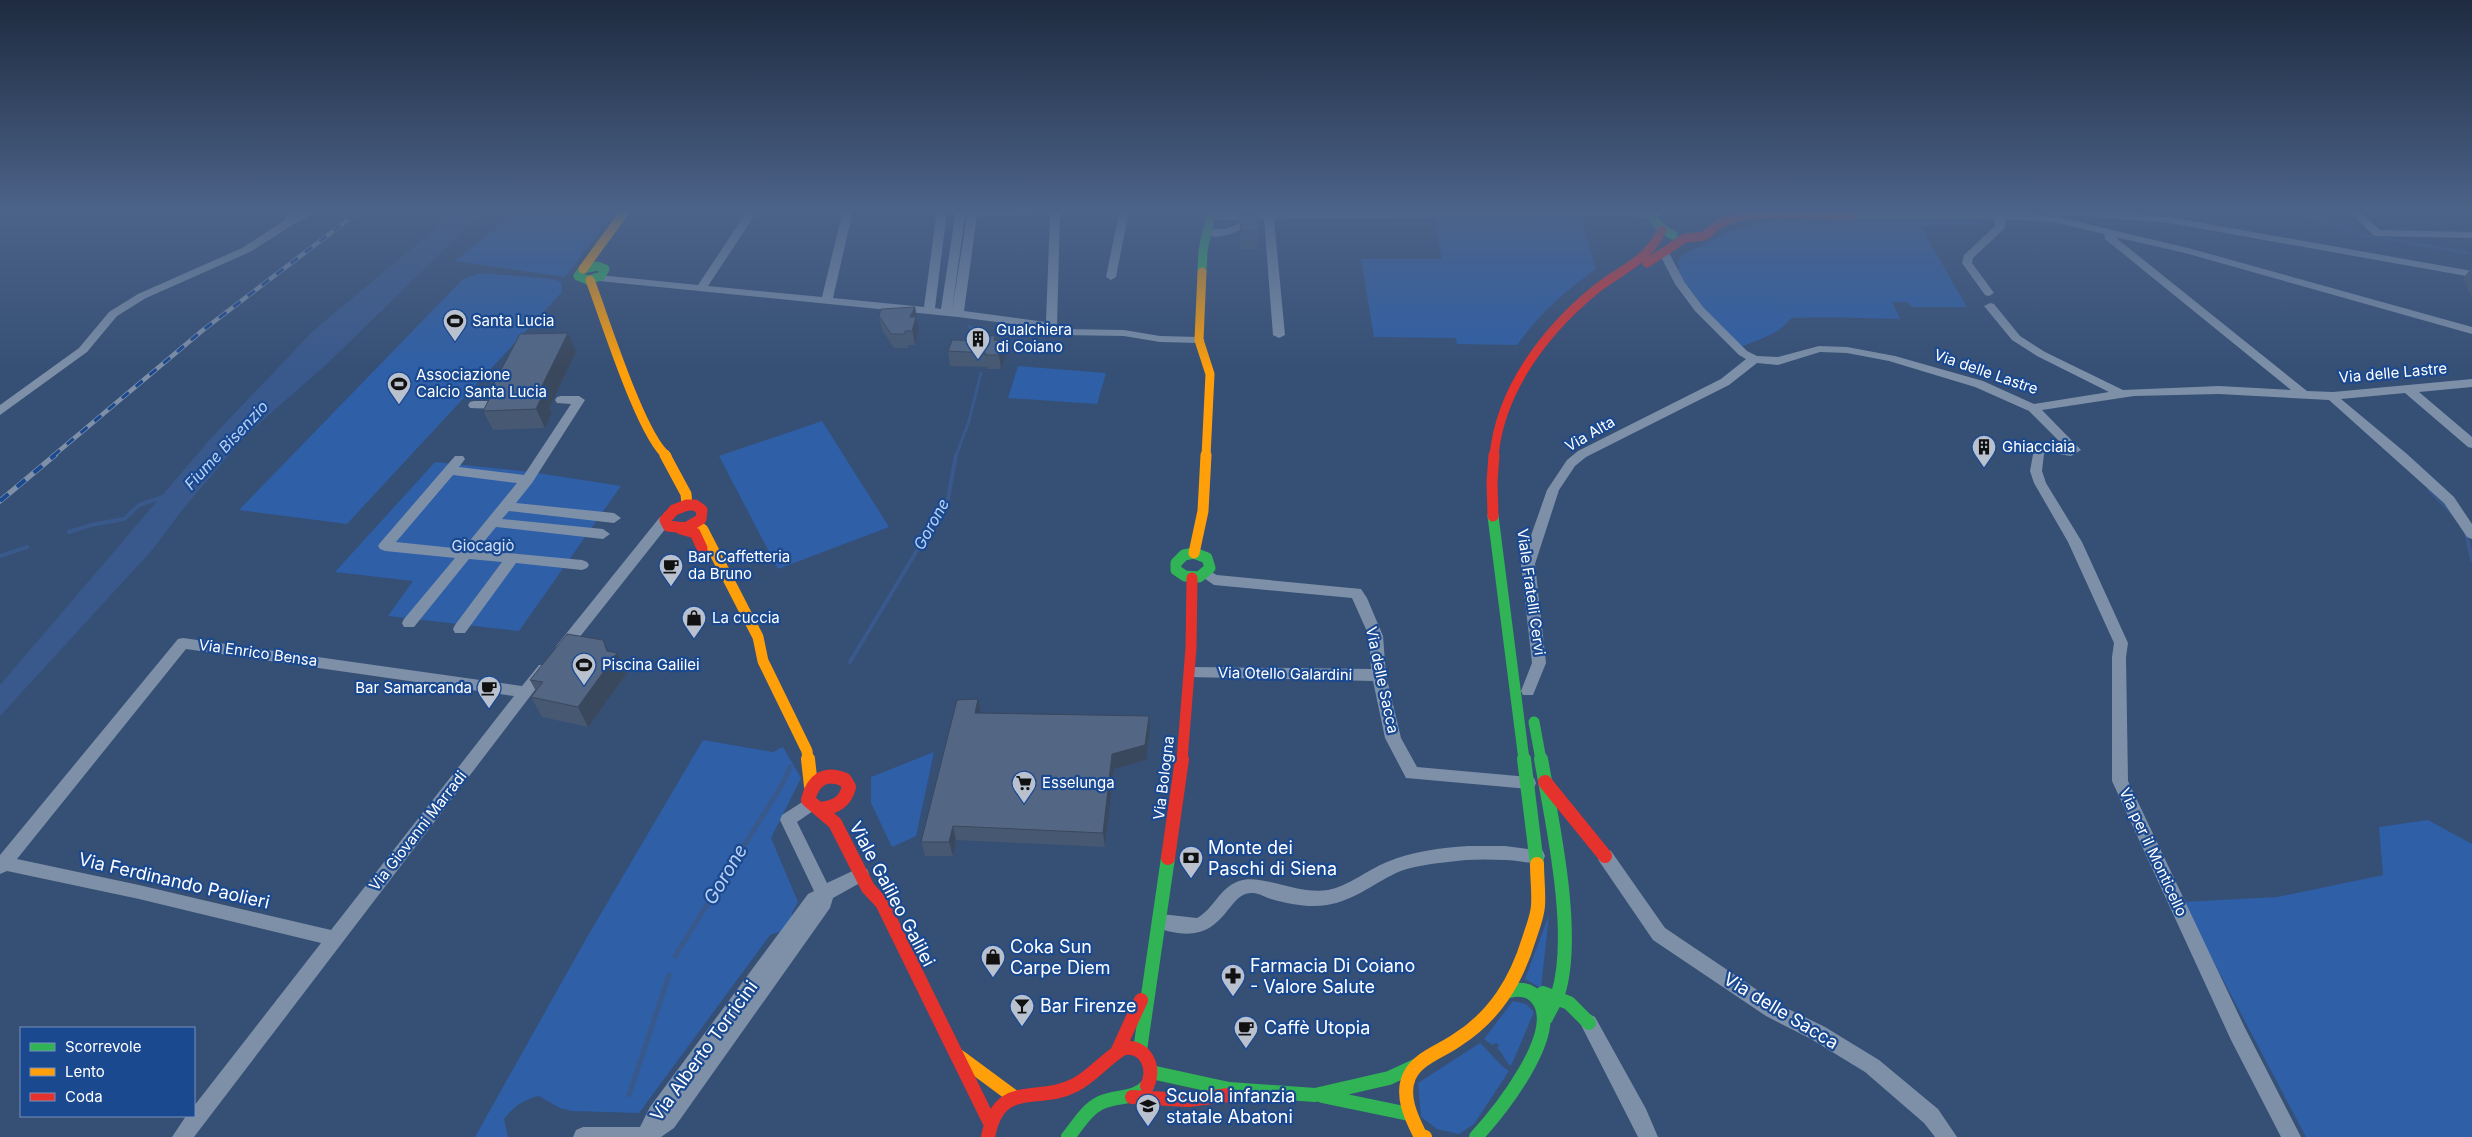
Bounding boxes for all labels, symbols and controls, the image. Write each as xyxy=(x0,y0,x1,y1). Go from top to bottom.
sports icon: Santa Lucia xyxy=(442,308,468,342)
place label: Santa Lucia xyxy=(472,311,555,330)
place label: Gualchiera di Coiano xyxy=(996,320,1072,356)
building icon: Gualchiera di Coiano xyxy=(965,326,991,360)
street label: Via delle Lastre xyxy=(1932,345,2041,398)
street label: Via delle Lastre xyxy=(2338,358,2448,387)
place label: Associazione Calcio Santa Lucia xyxy=(416,365,547,401)
sports icon: Associazione Calcio Santa Lucia xyxy=(386,371,412,405)
water label: Fiume Bisenzio xyxy=(180,396,272,494)
street label: Via Alta xyxy=(1562,412,1618,455)
building icon: Ghiacciaia xyxy=(1971,434,1997,468)
place label: Ghiacciaia xyxy=(2002,437,2075,456)
water label: Gorone xyxy=(909,495,953,553)
street label: Viale Fratelli Cervi xyxy=(1513,527,1550,657)
park label: Giocagiò xyxy=(452,536,514,555)
place label: Bar Caffetteria da Bruno xyxy=(688,547,790,583)
cafe icon: Bar Caffetteria da Bruno xyxy=(658,553,684,587)
shop icon: La cuccia xyxy=(681,605,707,639)
place label: La cuccia xyxy=(712,608,780,627)
street label: Via delle Sacca xyxy=(1362,625,1403,735)
street label: Via Enrico Bensa xyxy=(198,635,319,670)
sports icon: Piscina Galilei xyxy=(571,652,597,686)
place label: Piscina Galilei xyxy=(602,655,700,674)
street label: Via Otello Galardini xyxy=(1218,663,1352,684)
cafe icon: Bar Samarcanda xyxy=(476,675,502,709)
place label: Bar Samarcanda xyxy=(355,678,472,697)
street label: Via Bologna xyxy=(1149,735,1178,821)
street label: Via Giovanni Marradi xyxy=(365,767,470,895)
supermarket icon: Esselunga xyxy=(1011,770,1037,804)
place label: Esselunga xyxy=(1042,773,1115,792)
street label: Via per il Monticello xyxy=(2115,785,2192,919)
street label: Viale Galileo Galilei xyxy=(845,818,940,970)
place label: Monte dei Paschi di Siena xyxy=(1208,837,1337,879)
water label: Gorone xyxy=(699,840,752,908)
bank icon: Monte dei Paschi di Siena xyxy=(1178,845,1204,879)
street label: Via Ferdinando Paolieri xyxy=(77,848,272,913)
place label: Coka Sun Carpe Diem xyxy=(1010,936,1111,978)
shop icon: Coka Sun Carpe Diem xyxy=(980,944,1006,978)
place label: Farmacia Di Coiano - Valore Salute xyxy=(1250,955,1415,997)
pharmacy icon: Farmacia Di Coiano - Valore Salute xyxy=(1220,963,1246,997)
street label: Via delle Sacca xyxy=(1720,968,1842,1053)
street label: Via Alberto Torricini xyxy=(646,977,761,1125)
bar icon: Bar Firenze xyxy=(1009,993,1035,1027)
place label: Bar Firenze xyxy=(1040,995,1137,1016)
cafe icon: Caffè Utopia xyxy=(1233,1015,1259,1049)
place label: Caffè Utopia xyxy=(1264,1017,1370,1038)
legend xyxy=(20,1027,195,1117)
text: Scorrevole xyxy=(65,1037,141,1056)
text: Lento xyxy=(65,1062,105,1081)
place label: Scuola infanzia statale Abatoni xyxy=(1166,1085,1295,1127)
text: Coda xyxy=(65,1087,103,1106)
school or university icon: Scuola infanzia statale Abatoni xyxy=(1135,1093,1161,1127)

